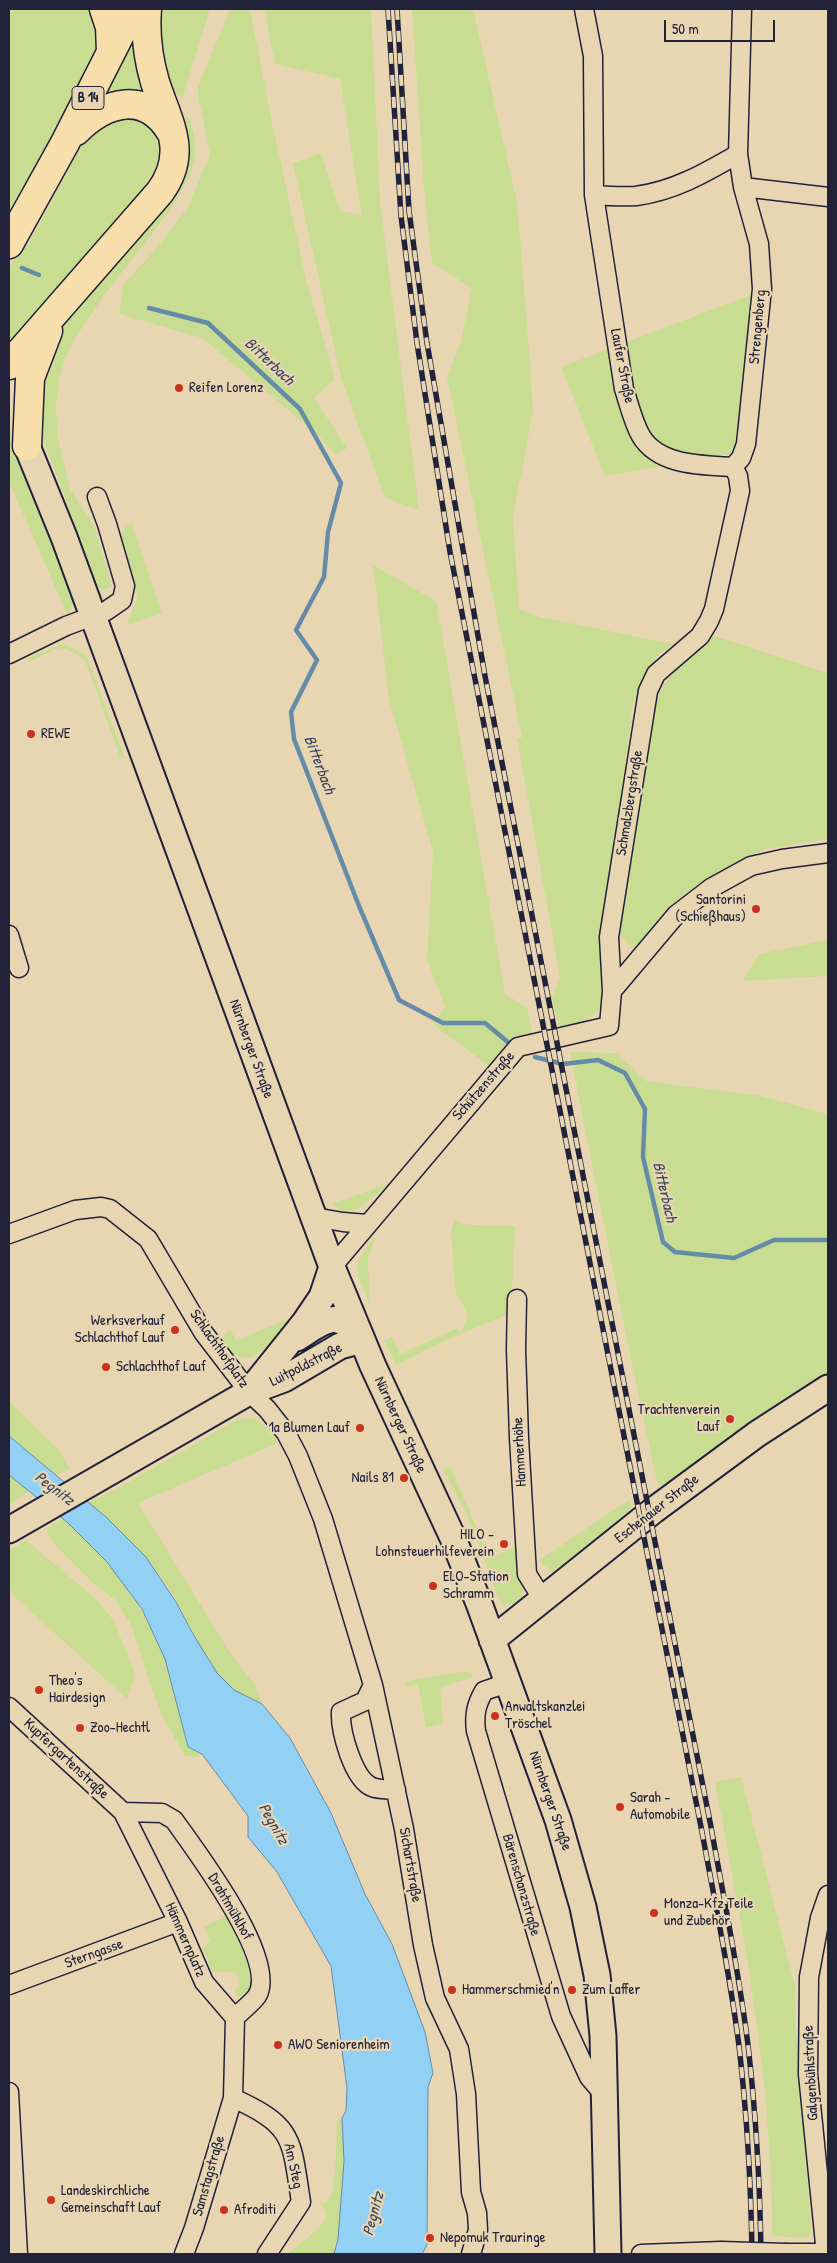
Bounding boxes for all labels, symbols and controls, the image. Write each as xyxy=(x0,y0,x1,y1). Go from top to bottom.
scale bar xyxy=(667,10,778,42)
text: 50 m xyxy=(672,18,699,39)
road number: B 14 xyxy=(72,86,104,110)
street label: Strengenberg xyxy=(746,289,770,365)
street label: Laufer Straße xyxy=(606,327,638,405)
water label: Bitterbach xyxy=(240,334,298,390)
place label: Reifen Lorenz xyxy=(189,379,263,397)
marker: Reifen Lorenz xyxy=(173,382,185,394)
place label: REWE xyxy=(41,725,70,743)
marker: REWE xyxy=(25,728,37,740)
water label: Bitterbach xyxy=(299,733,339,797)
street label: Schmalzbergstraße xyxy=(613,749,647,857)
place label: Santorini (Schießhaus) xyxy=(675,891,746,926)
marker: Santorini (Schießhaus) xyxy=(750,903,762,915)
street label: Nürnberger Straße xyxy=(225,997,277,1101)
street label: Schützenstraße xyxy=(449,1048,519,1124)
water label: Bitterbach xyxy=(648,1160,680,1224)
street label: Schlachthofplatz xyxy=(185,1306,253,1392)
place label: Werksverkauf Schlachthof Lauf xyxy=(75,1312,165,1347)
marker: Werksverkauf Schlachthof Lauf xyxy=(169,1324,181,1336)
street label: Luitpoldstraße xyxy=(267,1339,345,1391)
place label: Schlachthof Lauf xyxy=(116,1358,206,1376)
marker: Schlachthof Lauf xyxy=(100,1361,112,1373)
street label: Nürnberger Straße xyxy=(370,1374,430,1476)
place label: Trachtenverein Lauf xyxy=(637,1401,720,1436)
marker: Trachtenverein Lauf xyxy=(724,1413,736,1425)
street label: Hammerhöhe xyxy=(509,1417,531,1487)
place label: 1a Blumen Lauf xyxy=(268,1419,350,1437)
marker: 1a Blumen Lauf xyxy=(354,1422,366,1434)
water label: Pegnitz xyxy=(31,1468,77,1510)
place label: Nails 81 xyxy=(352,1469,394,1487)
street label: Eschenauer Straße xyxy=(611,1471,703,1547)
marker: Nails 81 xyxy=(398,1472,410,1484)
place label: HILO - Lohnsteuerhilfeverein xyxy=(376,1526,494,1561)
marker: HILO - Lohnsteuerhilfeverein xyxy=(498,1538,510,1550)
place label: ELO-Station Schramm xyxy=(443,1568,509,1603)
marker: ELO-Station Schramm xyxy=(427,1580,439,1592)
place label: Theo's Hairdesign xyxy=(49,1672,105,1707)
marker: Theo's Hairdesign xyxy=(33,1684,45,1696)
place label: Anwaltskanzlei Tröschel xyxy=(505,1698,585,1733)
marker: Anwaltskanzlei Tröschel xyxy=(489,1710,501,1722)
street label: Kupfergartenstraße xyxy=(20,1715,112,1803)
place label: Zoo-Hechtl xyxy=(90,1719,150,1737)
marker: Zoo-Hechtl xyxy=(74,1722,86,1734)
street label: Nürnberger Straße xyxy=(525,1749,575,1853)
place label: Sarah - Automobile xyxy=(630,1789,690,1824)
water label: Pegnitz xyxy=(254,1800,292,1848)
marker: Sarah - Automobile xyxy=(614,1801,626,1813)
street label: Sichartstraße xyxy=(395,1826,425,1904)
street label: Bärenschanzstraße xyxy=(498,1832,544,1938)
street label: Drahtmühlhof xyxy=(204,1870,256,1944)
place label: Monza-Kfz Teile und Zubehör xyxy=(664,1895,754,1930)
street label: Hämmernplatz xyxy=(161,1900,209,1980)
marker: Monza-Kfz Teile und Zubehör xyxy=(648,1907,660,1919)
street label: Sterngasse xyxy=(62,1935,126,1973)
place label: Hammerschmied'n xyxy=(462,1981,560,1999)
place label: Zum Laffer xyxy=(582,1981,640,1999)
marker: Hammerschmied'n xyxy=(446,1984,458,1996)
marker: Zum Laffer xyxy=(566,1984,578,1996)
street label: Galgenbühlstraße xyxy=(800,2025,822,2121)
place label: AWO Seniorenheim xyxy=(288,2036,390,2054)
marker: AWO Seniorenheim xyxy=(272,2039,284,2051)
street label: Samstagstraße xyxy=(189,2134,229,2218)
street label: Am Steg xyxy=(279,2142,307,2190)
place label: Landeskirchliche Gemeinschaft Lauf xyxy=(61,2182,161,2217)
water label: Pegnitz xyxy=(359,2190,389,2238)
marker: Landeskirchliche Gemeinschaft Lauf xyxy=(45,2194,57,2206)
place label: Afroditi xyxy=(234,2201,276,2219)
marker: Afroditi xyxy=(218,2204,230,2216)
place label: Nepomuk Trauringe xyxy=(440,2229,546,2247)
marker: Nepomuk Trauringe xyxy=(424,2232,436,2244)

